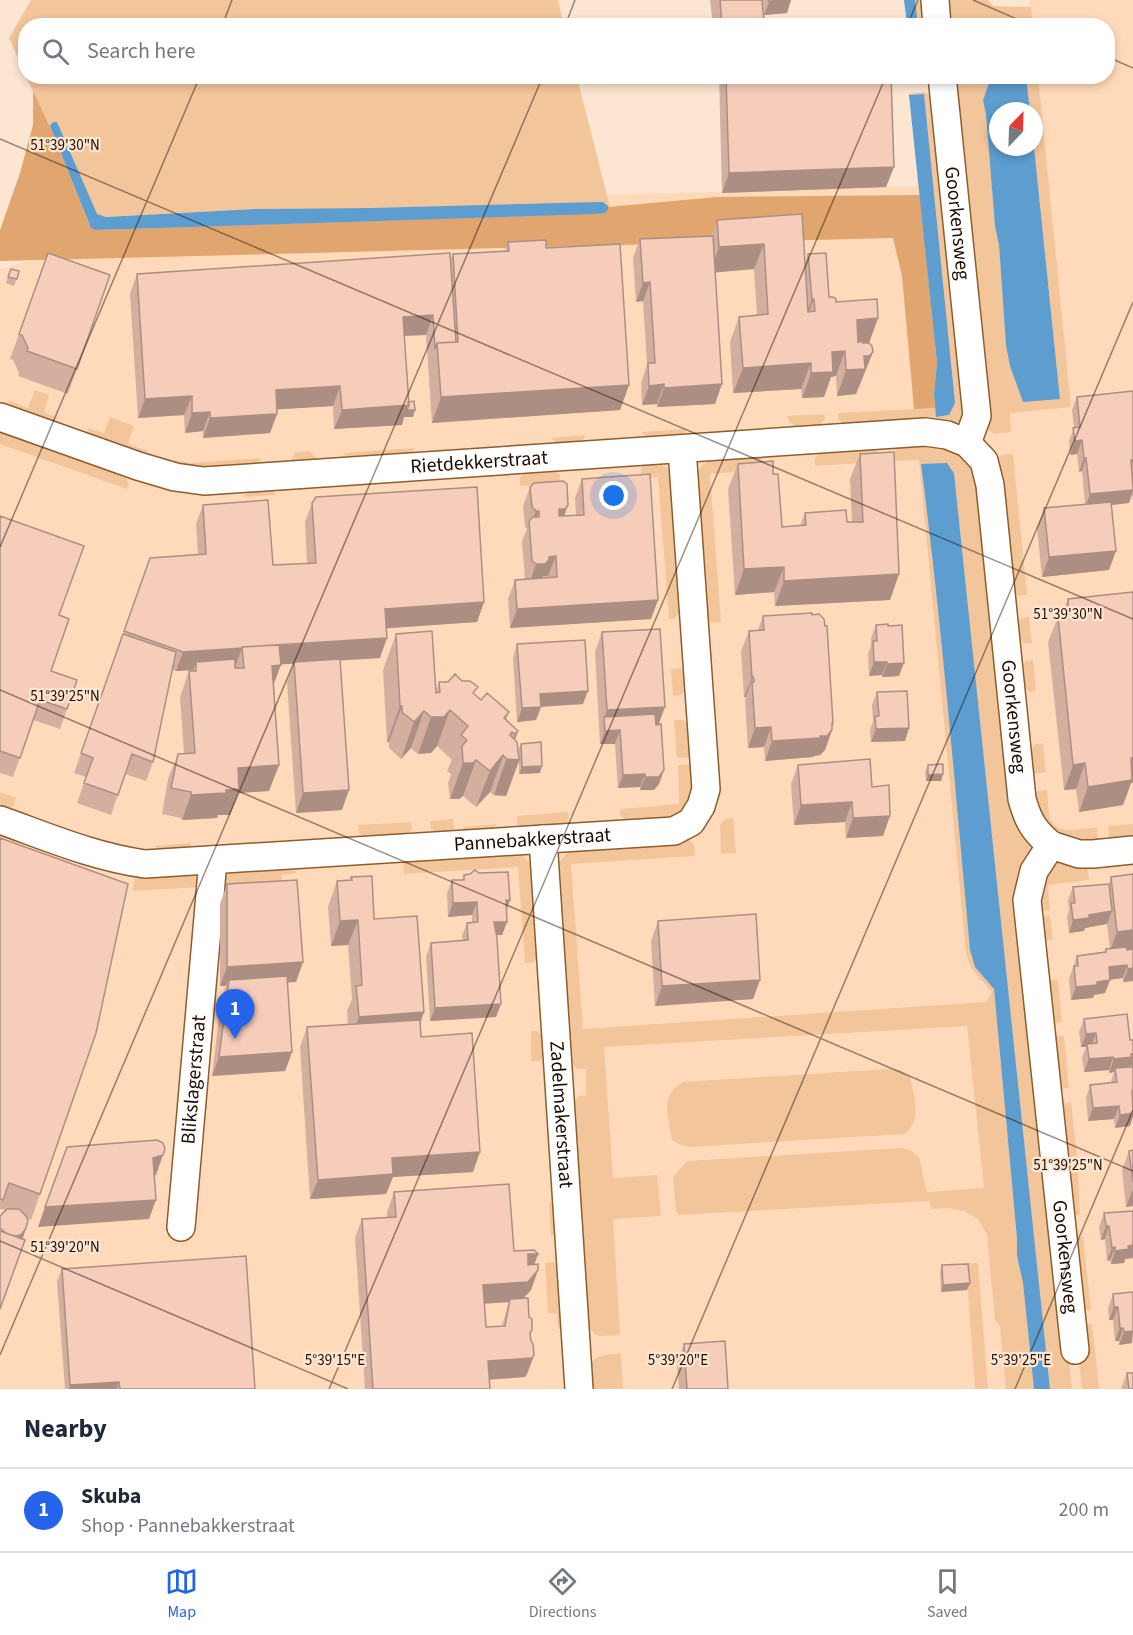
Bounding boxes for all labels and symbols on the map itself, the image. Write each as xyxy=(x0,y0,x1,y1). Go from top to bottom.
north arrow xyxy=(989,102,1043,156)
text: 51°39'30"N xyxy=(30,135,100,156)
street label: Goorkensweg xyxy=(937,165,977,281)
street label: Rietdekkerstraat xyxy=(409,444,549,481)
your location xyxy=(599,481,628,510)
text: 51°39'30"N xyxy=(1033,604,1103,625)
street label: Goorkensweg xyxy=(994,658,1033,775)
text: 51°39'25"N xyxy=(30,686,100,707)
street label: Pannebakkerstraat xyxy=(453,821,612,859)
pin: 1 xyxy=(216,990,254,1039)
street label: Blikslagerstraat xyxy=(174,1013,213,1145)
street label: Zadelmakerstraat xyxy=(542,1040,580,1189)
text: 51°39'25"N xyxy=(1033,1155,1103,1176)
street label: Goorkensweg xyxy=(1045,1199,1085,1315)
text: 51°39'20"N xyxy=(30,1237,100,1258)
text: 5°39'15"E xyxy=(305,1350,365,1371)
text: 5°39'20"E xyxy=(648,1350,708,1371)
text: 5°39'25"E xyxy=(991,1350,1051,1371)

